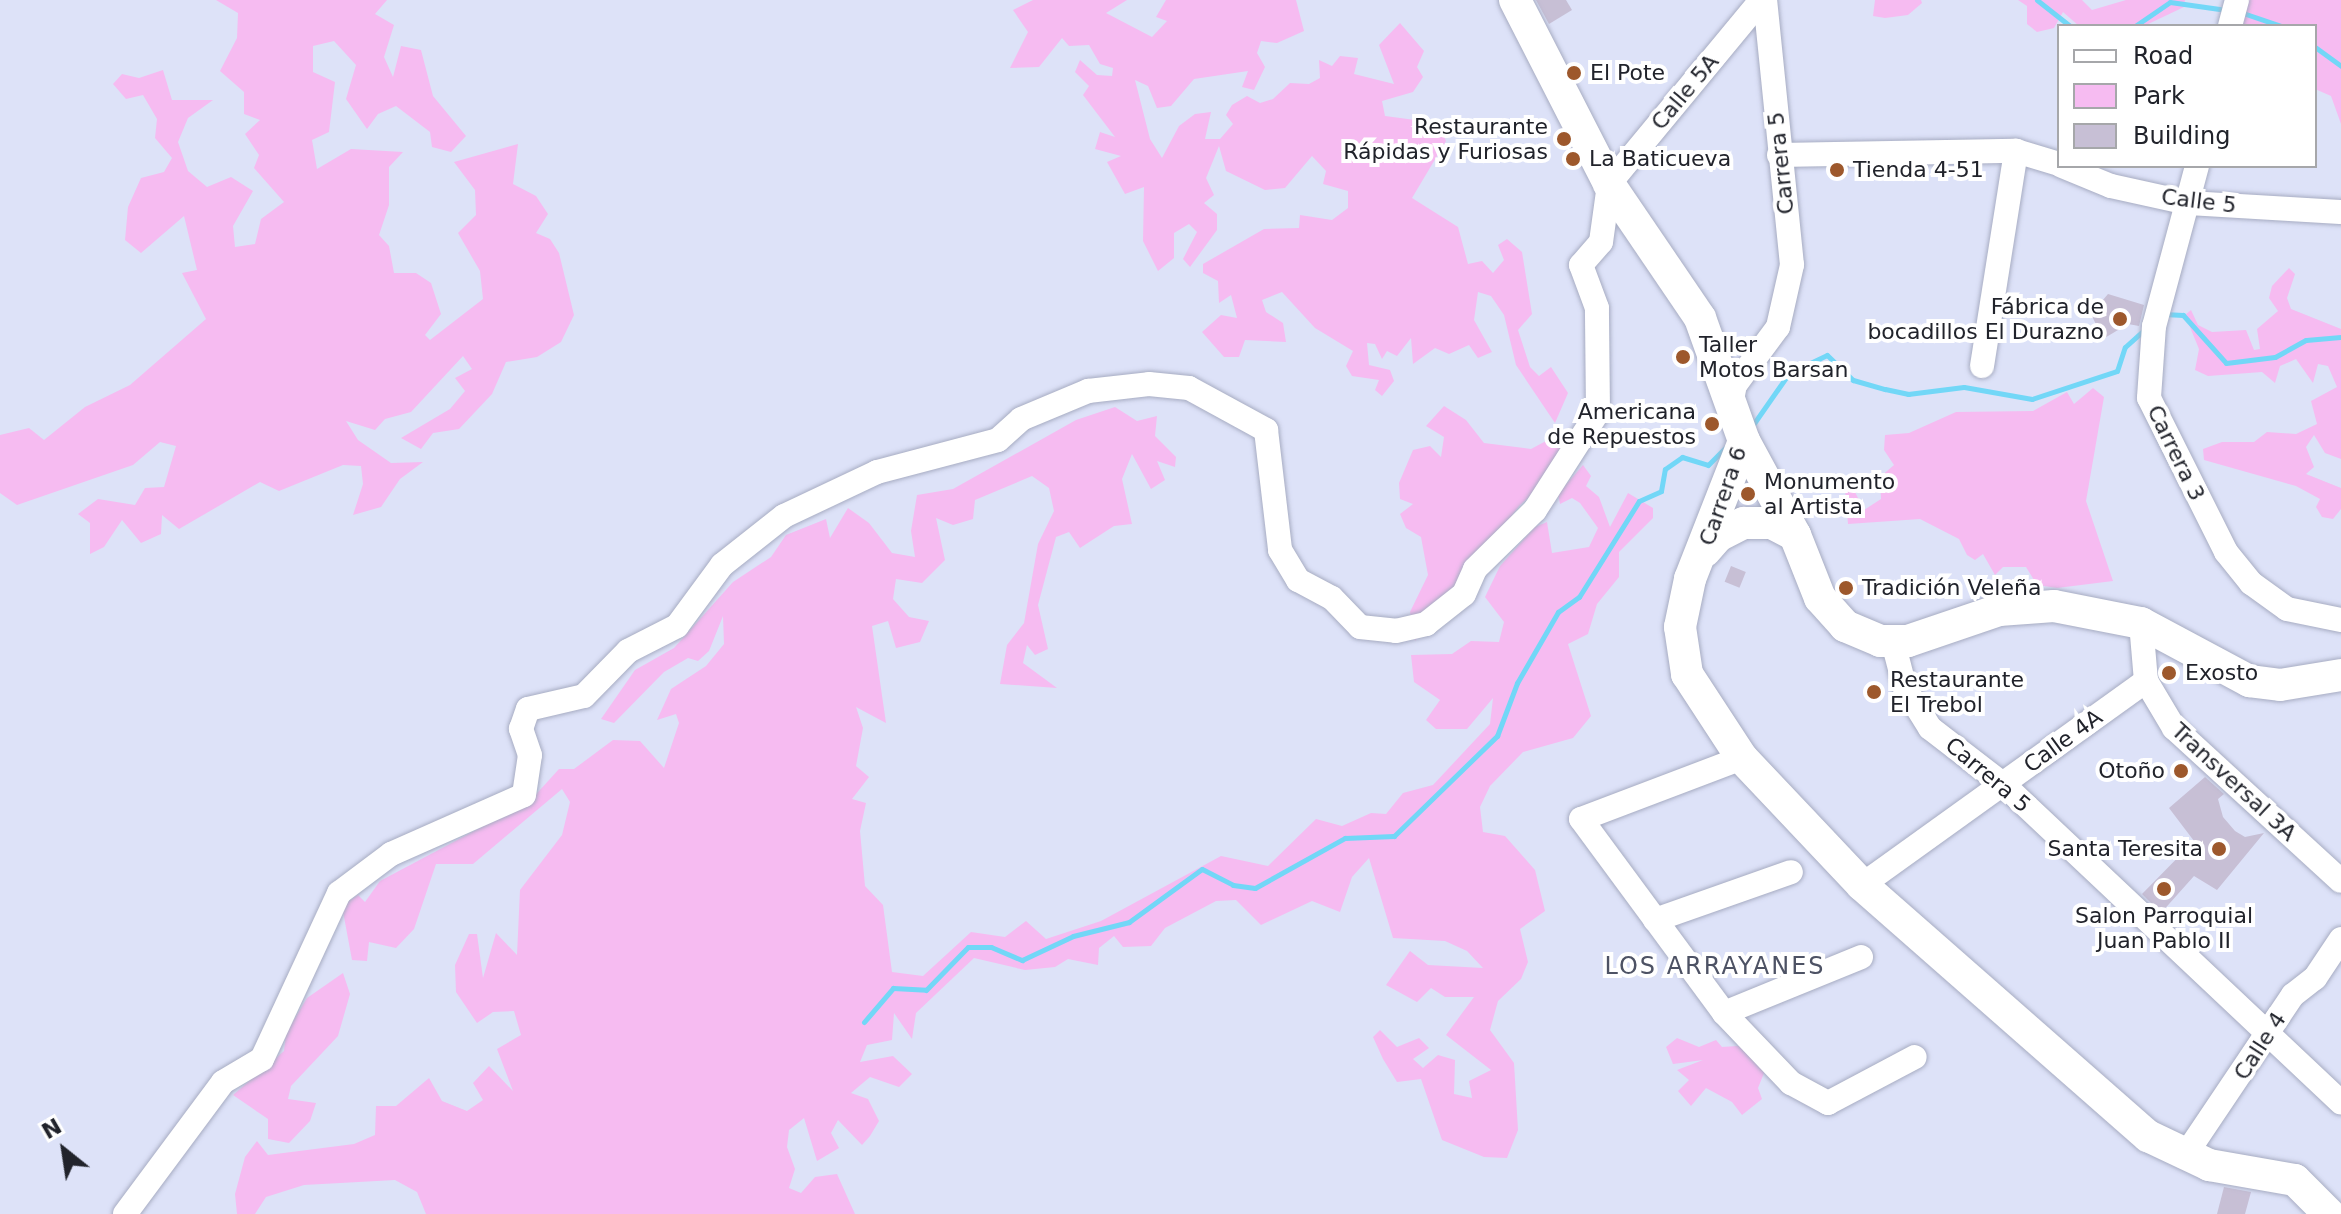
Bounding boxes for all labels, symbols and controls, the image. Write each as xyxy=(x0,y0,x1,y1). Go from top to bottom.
legend xyxy=(2057,24,2317,168)
text: Road xyxy=(2133,42,2193,70)
street label: Calle 5A xyxy=(1646,49,1724,135)
place label: El Pote xyxy=(1590,60,1665,86)
marker: El Pote xyxy=(1565,64,1583,82)
text: Park xyxy=(2133,82,2185,110)
street label: Carrera 5 xyxy=(1762,110,1800,216)
place label: Restaurante Rápidas y Furiosas xyxy=(1343,113,1548,164)
text: Building xyxy=(2133,122,2230,150)
marker: Restaurante Rápidas y Furiosas xyxy=(1555,130,1573,148)
place label: La Baticueva xyxy=(1589,146,1731,172)
marker: La Baticueva xyxy=(1564,150,1582,168)
place label: Tienda 4-51 xyxy=(1853,157,1984,183)
marker: Tienda 4-51 xyxy=(1828,161,1846,179)
street label: Calle 5 xyxy=(2160,183,2238,219)
place label: Fábrica de bocadillos El Durazno xyxy=(1867,293,2104,344)
marker: Fábrica de bocadillos El Durazno xyxy=(2111,310,2129,328)
place label: Taller Motos Barsan xyxy=(1699,331,1848,382)
marker: Taller Motos Barsan xyxy=(1674,348,1692,366)
place label: Americana de Repuestos xyxy=(1547,398,1696,450)
street label: Carrera 3 xyxy=(2142,401,2210,505)
marker: Americana de Repuestos xyxy=(1703,415,1721,433)
street label: Carrera 6 xyxy=(1694,443,1752,549)
place label: Monumento al Artista xyxy=(1764,468,1895,520)
marker: Monumento al Artista xyxy=(1739,485,1757,503)
place label: Tradición Veleña xyxy=(1862,575,2041,601)
marker: Tradición Veleña xyxy=(1837,579,1855,597)
place label: Exosto xyxy=(2185,660,2258,686)
marker: Exosto xyxy=(2160,664,2178,682)
place label: Restaurante El Trebol xyxy=(1890,666,2024,718)
marker: Restaurante El Trebol xyxy=(1865,683,1883,701)
street label: Calle 4A xyxy=(2019,704,2107,778)
street label: Transversal 3A xyxy=(2166,718,2302,846)
street label: Carrera 5 xyxy=(1940,732,2036,818)
place label: Otoño xyxy=(2098,758,2165,784)
marker: Otoño xyxy=(2172,762,2190,780)
place label: Santa Teresita xyxy=(2047,836,2203,862)
marker: Santa Teresita xyxy=(2210,840,2228,858)
marker: Salon Parroquial Juan Pablo II xyxy=(2155,880,2173,898)
place label: Salon Parroquial Juan Pablo II xyxy=(2075,902,2253,954)
district label: LOS ARRAYANES xyxy=(1604,953,1826,981)
street label: Calle 4 xyxy=(2228,1007,2292,1085)
north arrow xyxy=(24,1110,104,1190)
text: N xyxy=(38,1113,66,1144)

